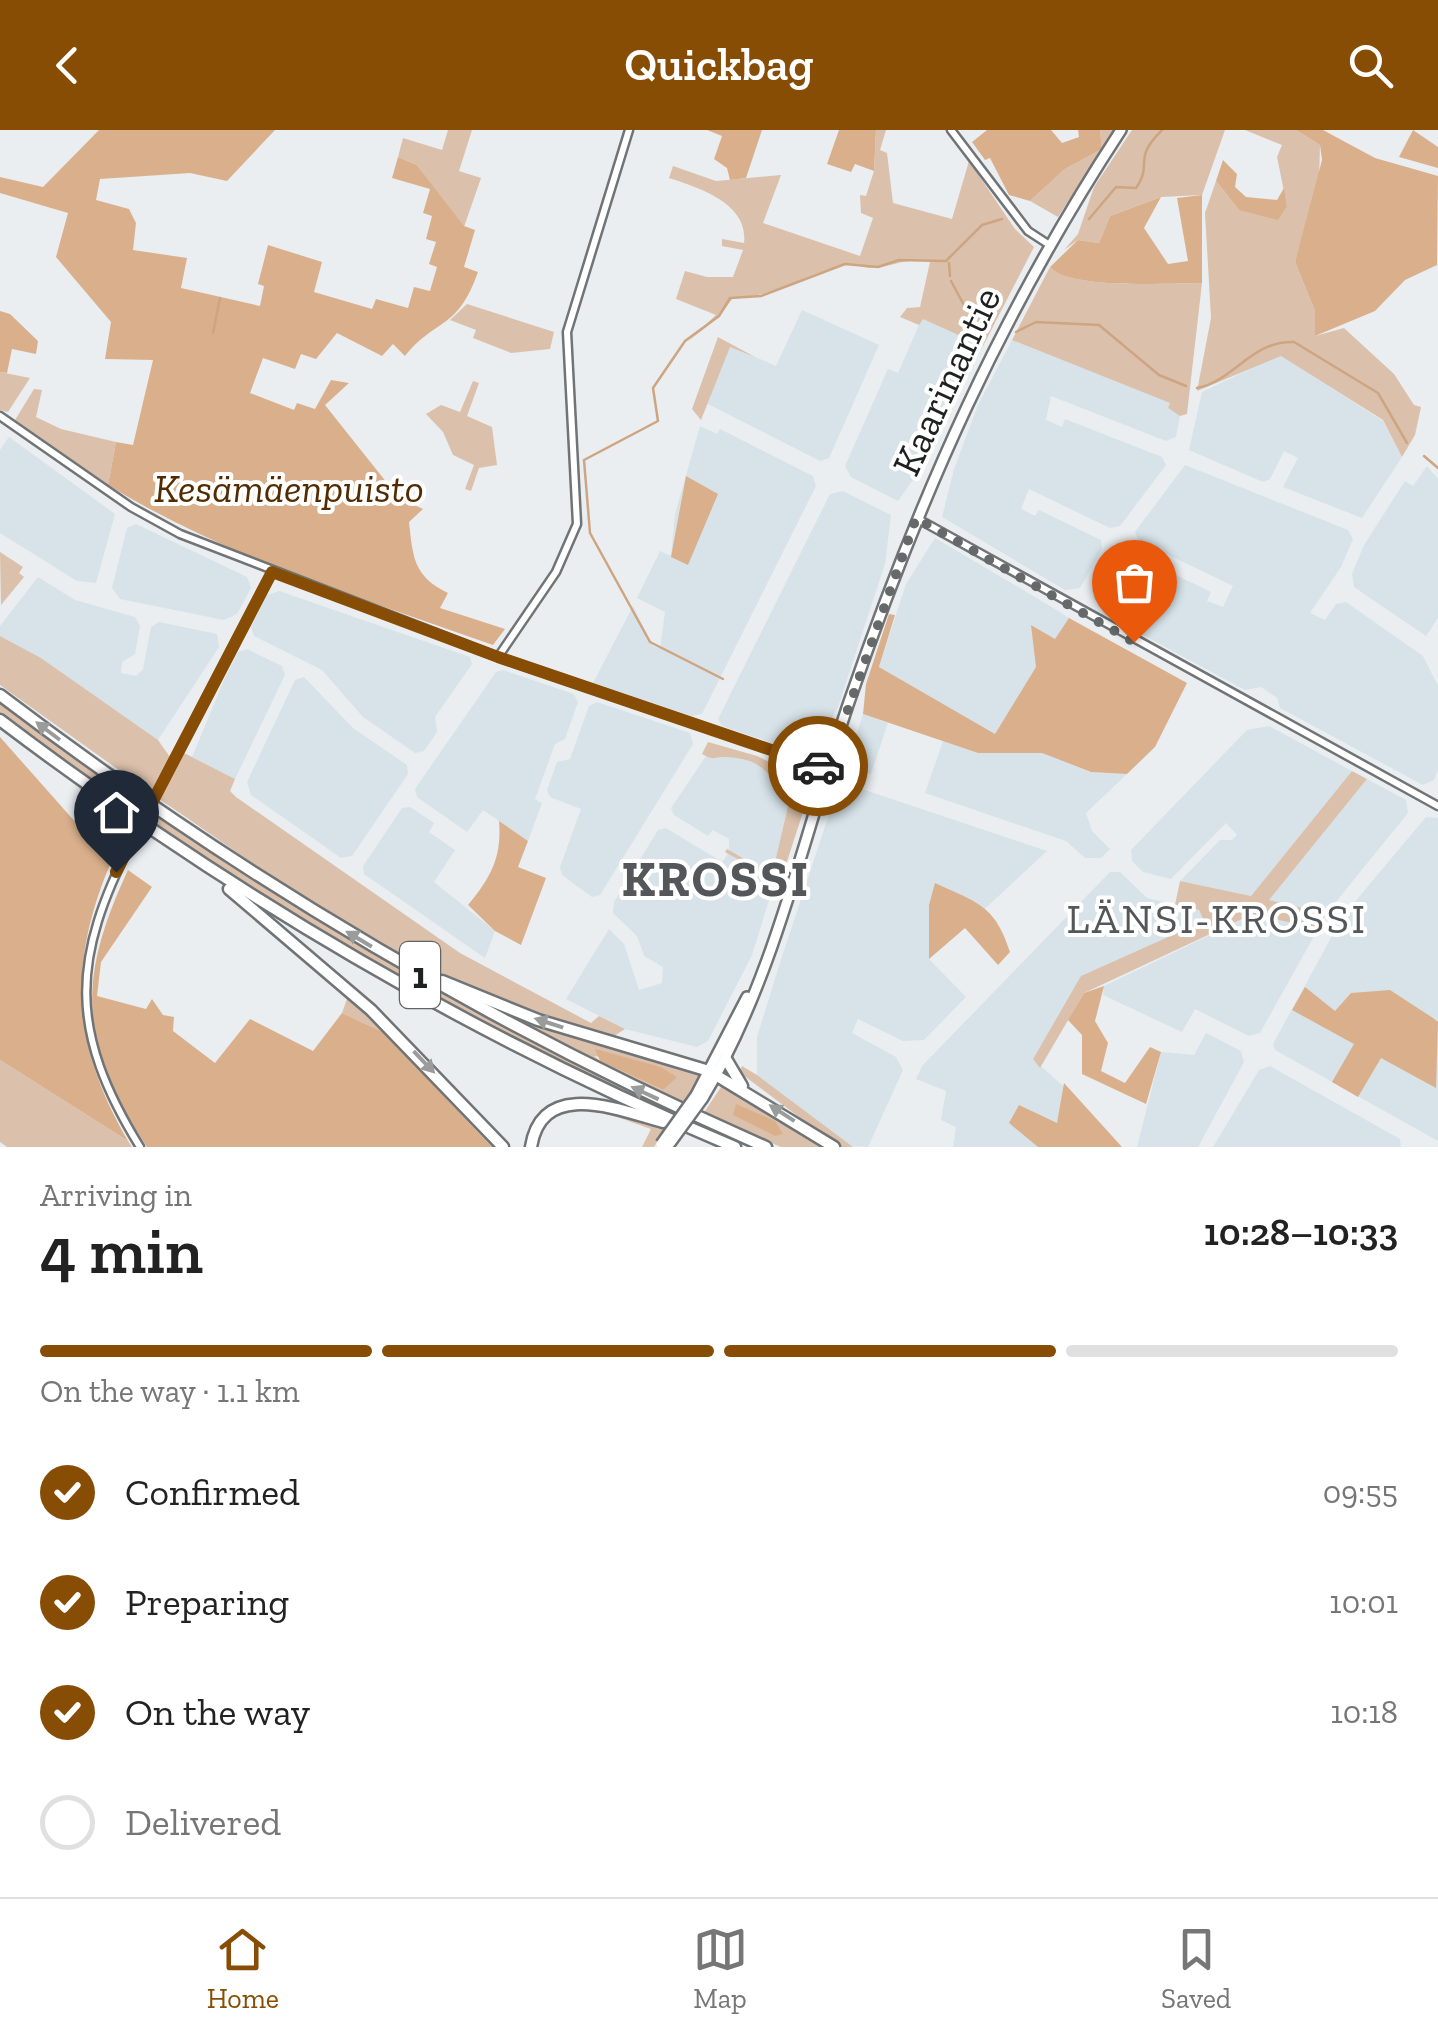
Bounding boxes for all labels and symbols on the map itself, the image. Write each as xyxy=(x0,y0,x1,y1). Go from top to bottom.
street label: Kaarinantie xyxy=(881,279,1011,483)
park label: Kesämäenpuisto xyxy=(154,464,424,512)
pin xyxy=(1092,540,1177,643)
courier xyxy=(768,716,868,816)
one-way arrow xyxy=(35,722,61,742)
pin xyxy=(74,770,159,873)
district label: KROSSI xyxy=(621,849,811,909)
district label: LÄNSI-KROSSI xyxy=(1066,893,1368,944)
one-way arrow xyxy=(345,931,373,948)
road number: 1 xyxy=(400,942,440,1008)
one-way arrow xyxy=(533,1015,563,1030)
one-way arrow xyxy=(412,1049,436,1073)
one-way arrow xyxy=(630,1084,659,1101)
one-way arrow xyxy=(769,1105,796,1123)

